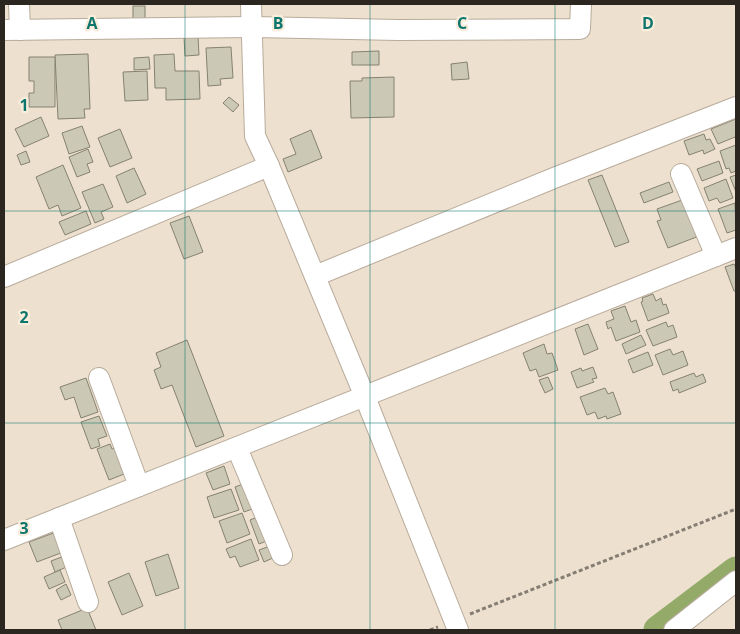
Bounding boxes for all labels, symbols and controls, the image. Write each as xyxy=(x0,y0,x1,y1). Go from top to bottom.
text: A xyxy=(86,12,98,34)
text: B xyxy=(273,12,283,34)
text: C xyxy=(457,12,467,34)
text: D xyxy=(642,12,654,34)
text: 1 xyxy=(19,94,29,116)
text: 2 xyxy=(19,306,29,328)
text: 3 xyxy=(19,517,29,539)

